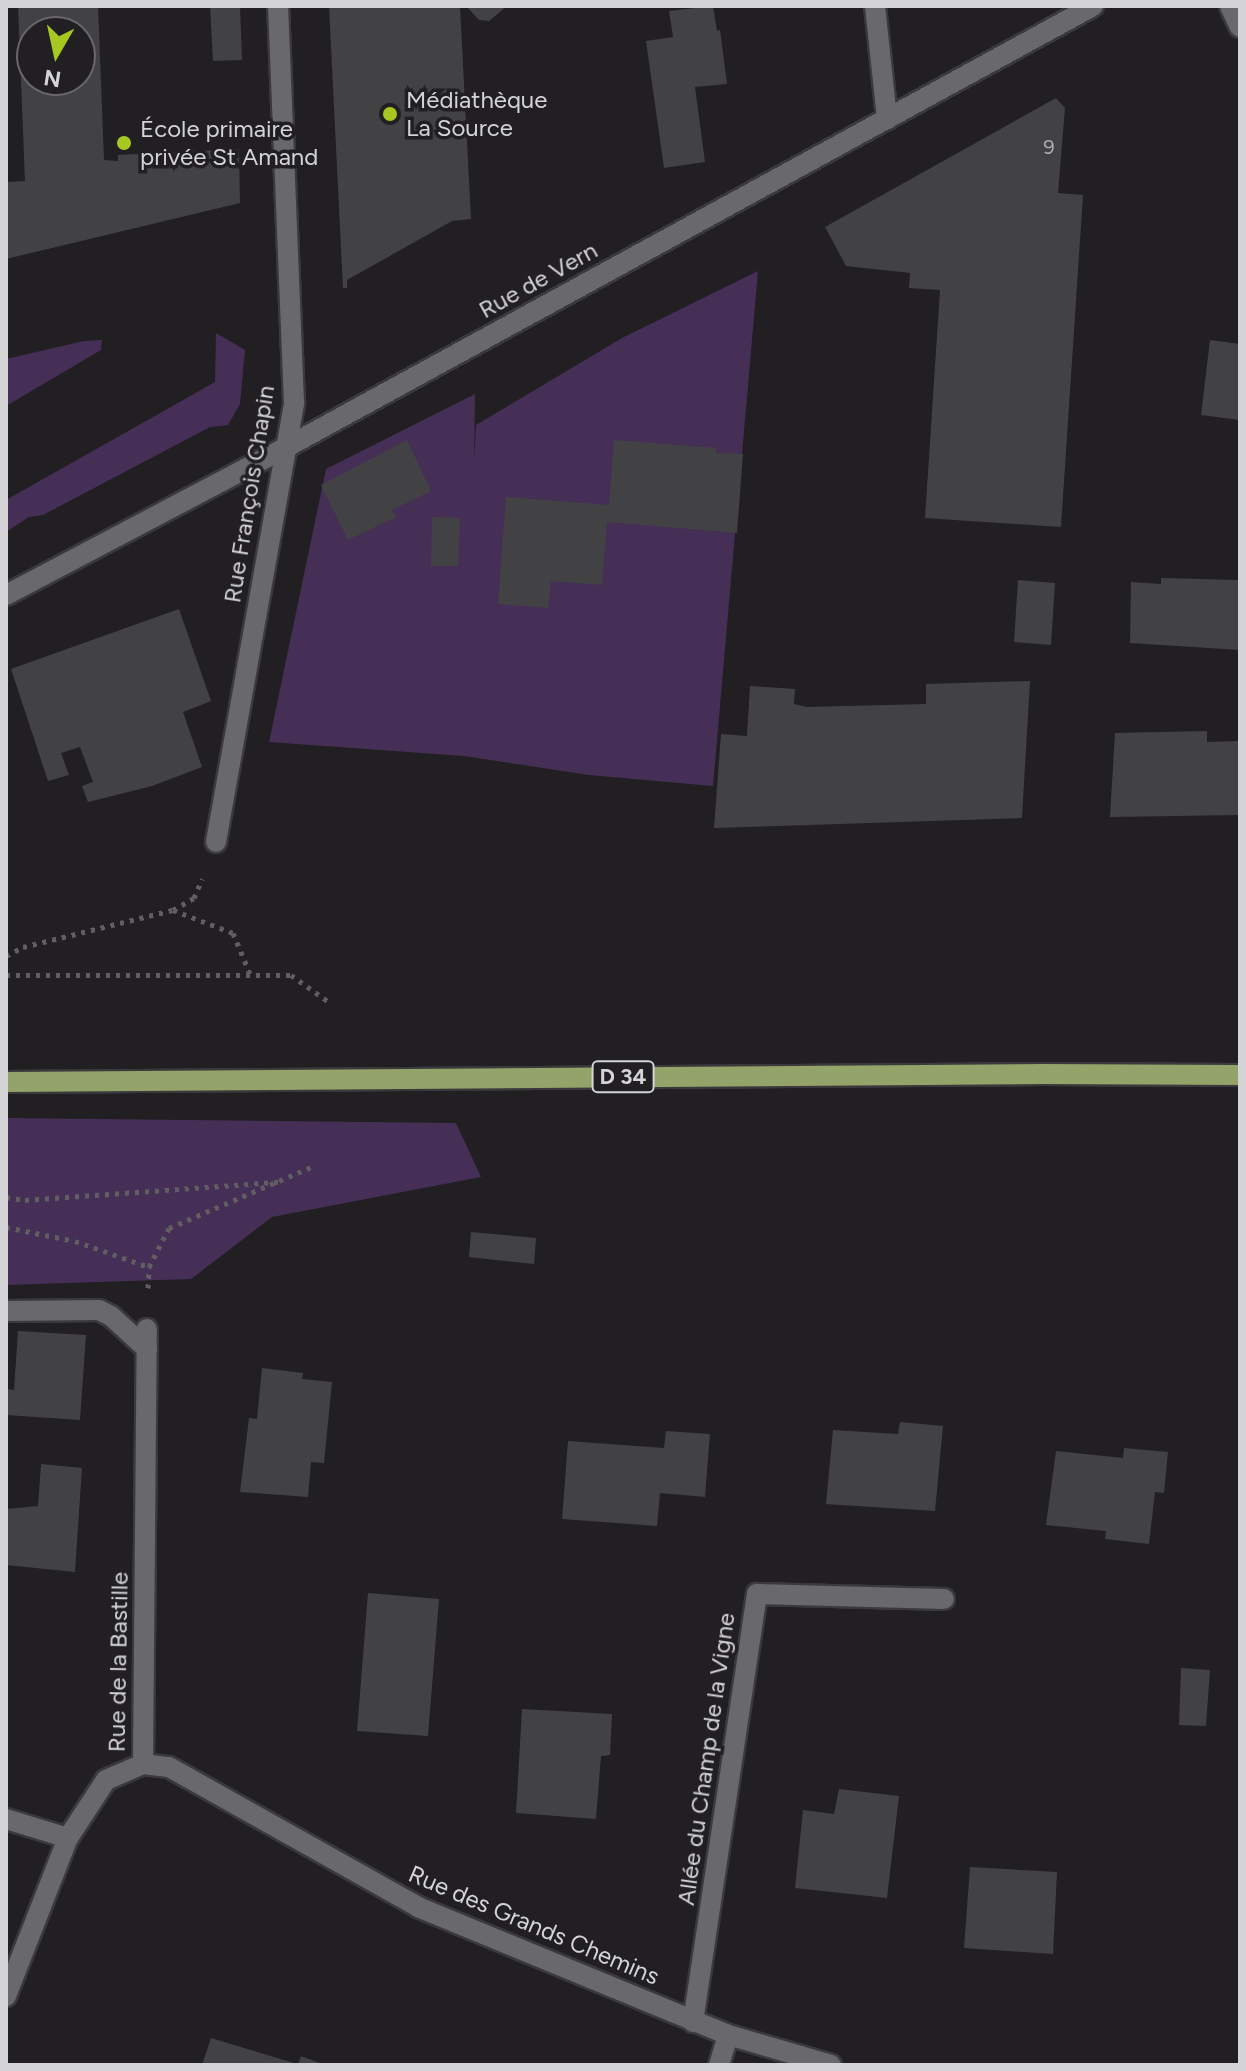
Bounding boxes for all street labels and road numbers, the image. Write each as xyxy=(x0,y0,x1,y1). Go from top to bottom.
street label: Rue de Vern xyxy=(474,236,602,324)
street label: Rue François Chapin xyxy=(218,383,280,605)
road number: D 34 xyxy=(591,1059,655,1095)
street label: Rue de la Bastille xyxy=(102,1572,134,1752)
street label: Allée du Champ de la Vigne xyxy=(671,1611,741,1907)
street label: Rue des Grands Chemins xyxy=(404,1859,664,1991)

